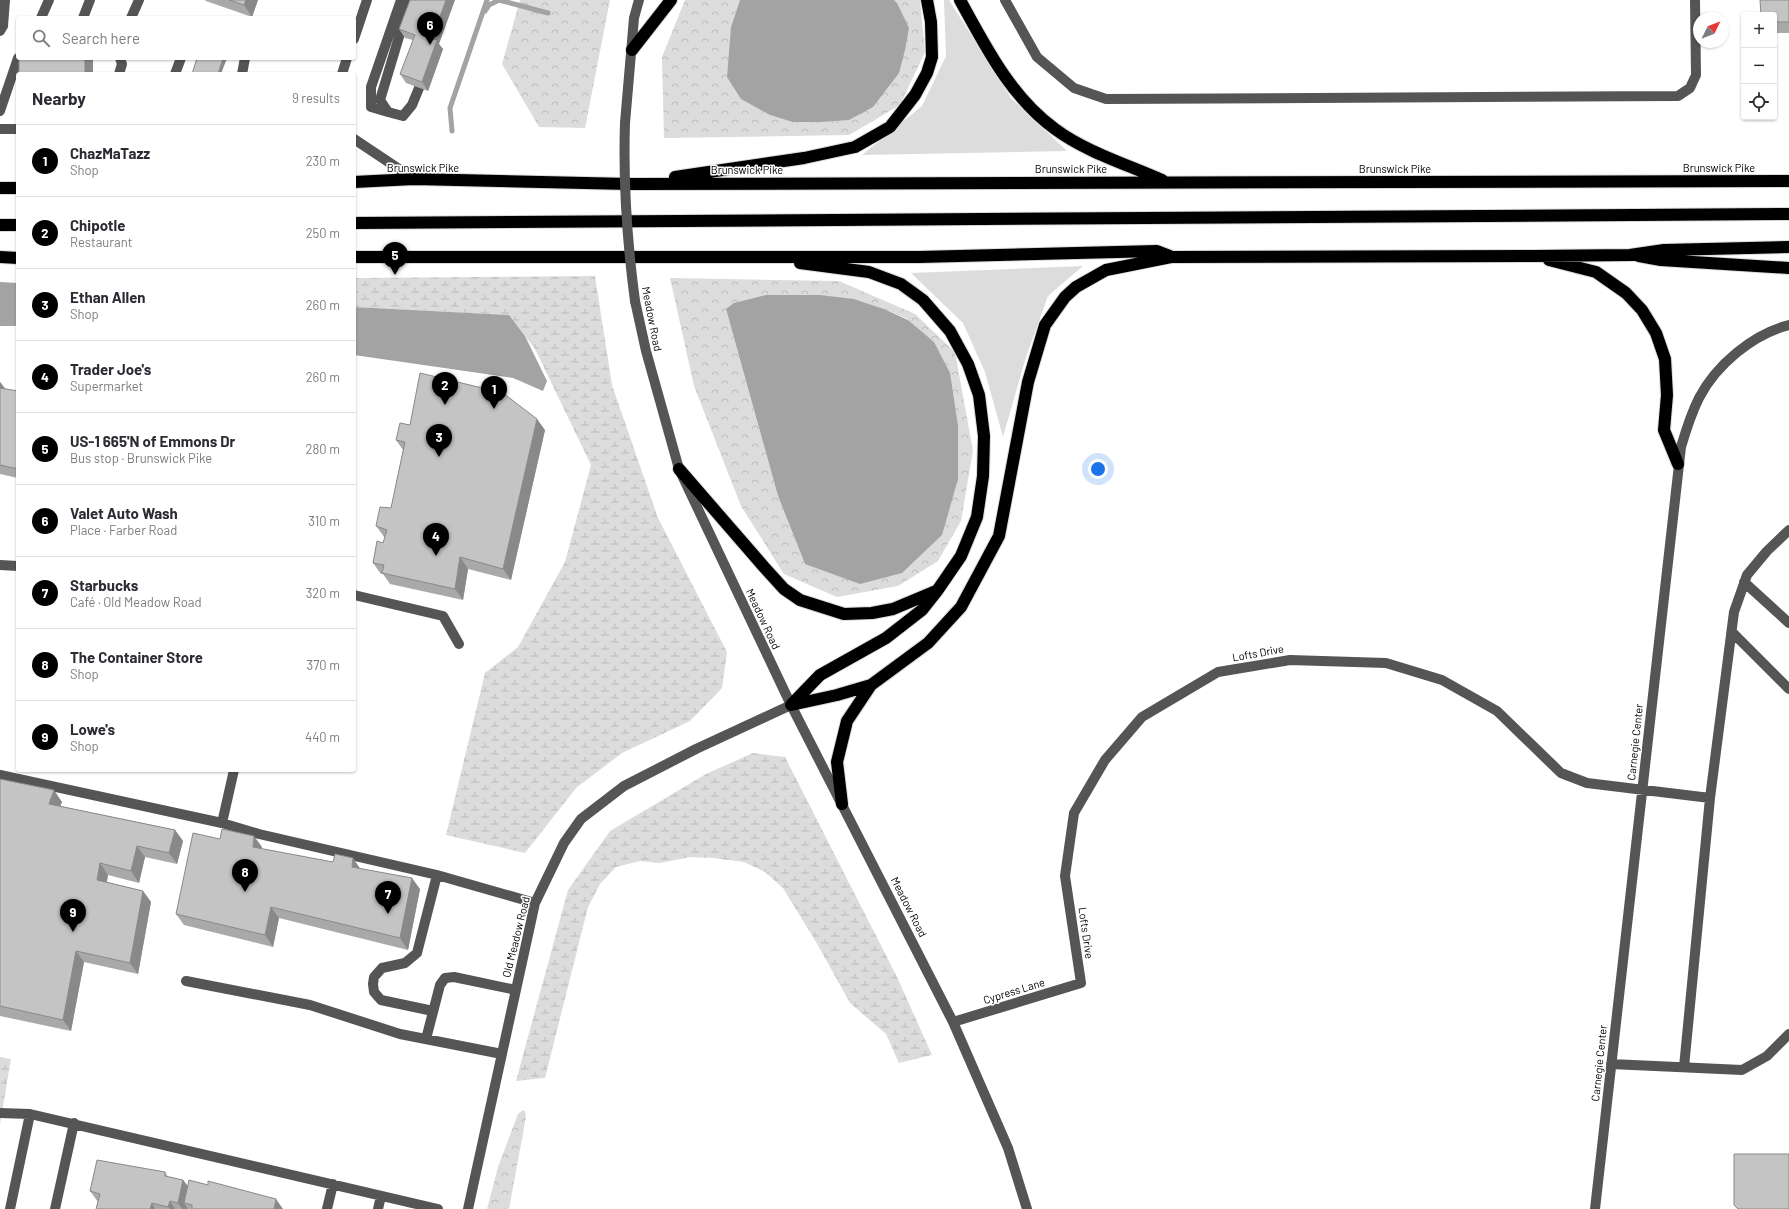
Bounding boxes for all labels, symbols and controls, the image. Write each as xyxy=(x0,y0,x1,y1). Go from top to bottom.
pin: 6 xyxy=(417,12,443,45)
north arrow xyxy=(1693,12,1729,48)
map controls xyxy=(1741,12,1777,120)
button: + xyxy=(1741,12,1777,48)
search box xyxy=(16,16,356,60)
icon: search xyxy=(30,27,52,49)
text: Search here xyxy=(62,29,140,47)
button: − xyxy=(1741,48,1777,84)
button: locate xyxy=(1741,84,1777,120)
text: Nearby xyxy=(32,88,86,108)
text: 9 results xyxy=(292,90,340,106)
text: ChazMaTazz xyxy=(70,144,150,162)
text: 1 xyxy=(43,153,47,169)
text: 230 m xyxy=(306,153,340,169)
street label: Brunswick Pike xyxy=(387,161,459,174)
street label: Brunswick Pike xyxy=(1683,161,1755,174)
text: Shop xyxy=(70,162,99,178)
street label: Brunswick Pike xyxy=(1035,162,1107,175)
street label: Brunswick Pike xyxy=(1359,162,1431,175)
street label: Brunswick Pike xyxy=(711,163,783,176)
text: Chipotle xyxy=(70,216,125,234)
text: 2 xyxy=(41,225,49,241)
text: 250 m xyxy=(306,225,340,241)
text: Restaurant xyxy=(70,234,132,250)
pin: 5 xyxy=(382,242,408,275)
street label: Meadow Road xyxy=(640,286,665,352)
text: Ethan Allen xyxy=(70,288,146,306)
text: 3 xyxy=(41,297,49,313)
text: 260 m xyxy=(306,297,340,313)
text: Shop xyxy=(70,306,99,322)
text: Trader Joe's xyxy=(70,360,151,378)
text: 4 xyxy=(41,369,49,385)
text: 260 m xyxy=(306,369,340,385)
pin: 2 xyxy=(432,372,458,405)
pin: 1 xyxy=(481,376,507,409)
text: Supermarket xyxy=(70,378,143,394)
pin: 3 xyxy=(426,424,452,457)
text: US-1 665'N of Emmons Dr xyxy=(70,432,235,450)
text: 5 xyxy=(41,441,49,457)
text: 280 m xyxy=(306,441,340,457)
text: Bus stop · Brunswick Pike xyxy=(70,450,212,466)
your location xyxy=(1088,459,1108,479)
text: Valet Auto Wash xyxy=(70,504,178,522)
text: 6 xyxy=(42,513,48,529)
text: 310 m xyxy=(308,513,340,529)
text: Place · Farber Road xyxy=(70,522,177,538)
pin: 4 xyxy=(423,523,449,556)
text: Starbucks xyxy=(70,576,138,594)
text: 7 xyxy=(42,585,48,601)
text: 320 m xyxy=(306,585,340,601)
street label: Meadow Road xyxy=(744,586,783,651)
text: Café · Old Meadow Road xyxy=(70,594,201,610)
street label: Lofts Drive xyxy=(1231,642,1285,663)
text: The Container Store xyxy=(70,648,203,666)
text: 8 xyxy=(41,657,49,673)
text: 370 m xyxy=(306,657,340,673)
text: Shop xyxy=(70,666,99,682)
street label: Carnegie Center xyxy=(1624,703,1645,781)
text: Lowe's xyxy=(70,720,115,738)
text: 9 xyxy=(42,729,48,745)
text: 440 m xyxy=(305,729,340,745)
text: Shop xyxy=(70,738,99,754)
pin: 8 xyxy=(232,859,258,892)
street label: Meadow Road xyxy=(889,875,930,939)
pin: 7 xyxy=(375,881,401,914)
street label: Old Meadow Road xyxy=(499,895,532,979)
pin: 9 xyxy=(60,899,86,932)
street label: Lofts Drive xyxy=(1076,906,1097,960)
street label: Cypress Lane xyxy=(981,975,1046,1006)
street label: Carnegie Center xyxy=(1588,1024,1609,1102)

